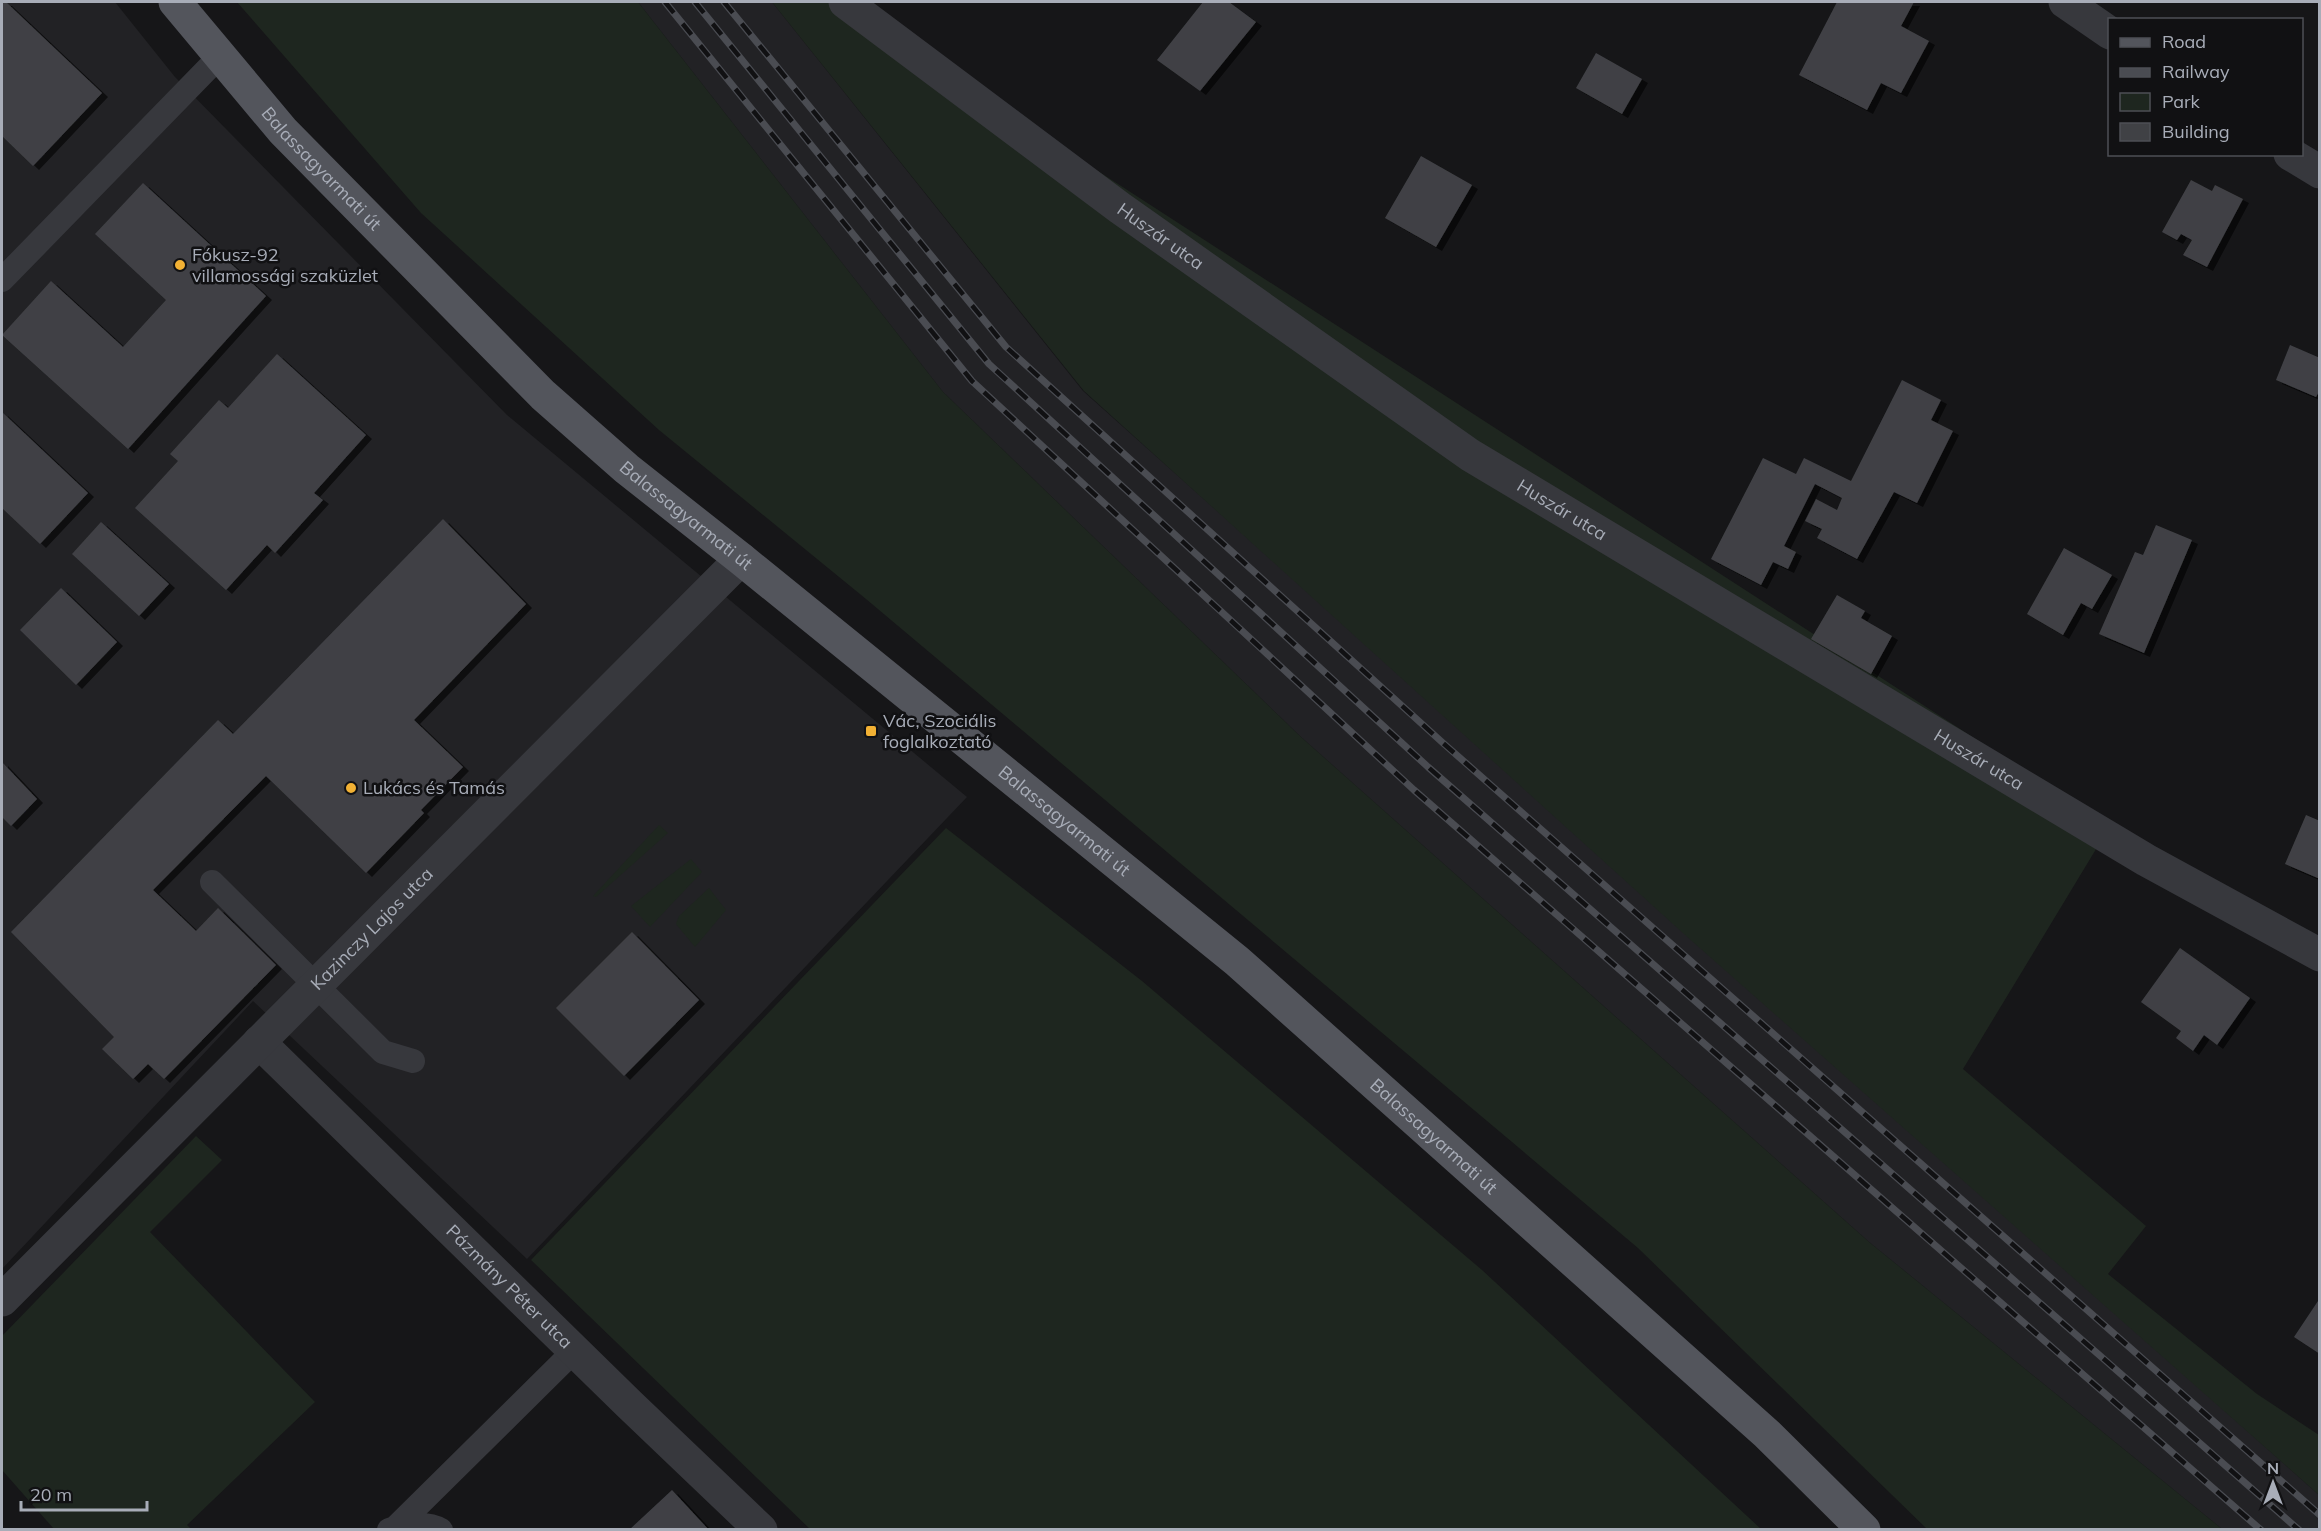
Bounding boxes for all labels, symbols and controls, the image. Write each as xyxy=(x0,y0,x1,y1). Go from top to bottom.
legend xyxy=(2108,18,2303,156)
text: Road xyxy=(2162,30,2206,53)
text: Railway xyxy=(2162,60,2230,83)
text: Park xyxy=(2162,90,2201,113)
street label: Balassagyarmati út xyxy=(257,102,386,235)
text: Building xyxy=(2162,120,2230,143)
street label: Huszár utca xyxy=(1113,198,1208,275)
place label: Fókusz-92 villamossági szaküzlet xyxy=(192,243,378,287)
marker: Fókusz-92 villamossági szaküzlet xyxy=(173,258,187,272)
street label: Balassagyarmati út xyxy=(615,456,758,575)
street label: Huszár utca xyxy=(1513,474,1611,545)
place label: Vác, Szociális foglalkoztató xyxy=(883,709,996,753)
marker: Vác, Szociális foglalkoztató xyxy=(864,724,878,738)
street label: Huszár utca xyxy=(1930,724,2028,795)
street label: Balassagyarmati út xyxy=(994,760,1135,881)
place label: Lukács és Tamás xyxy=(363,776,505,799)
marker: Lukács és Tamás xyxy=(344,781,358,795)
street label: Kazinczy Lajos utca xyxy=(306,862,438,995)
street label: Balassagyarmati út xyxy=(1365,1073,1502,1199)
street label: Pázmány Péter utca xyxy=(441,1219,578,1353)
north arrow xyxy=(2243,1453,2303,1513)
text: N xyxy=(2267,1458,2279,1478)
scale bar xyxy=(21,1474,147,1512)
text: 20 m xyxy=(30,1483,72,1506)

